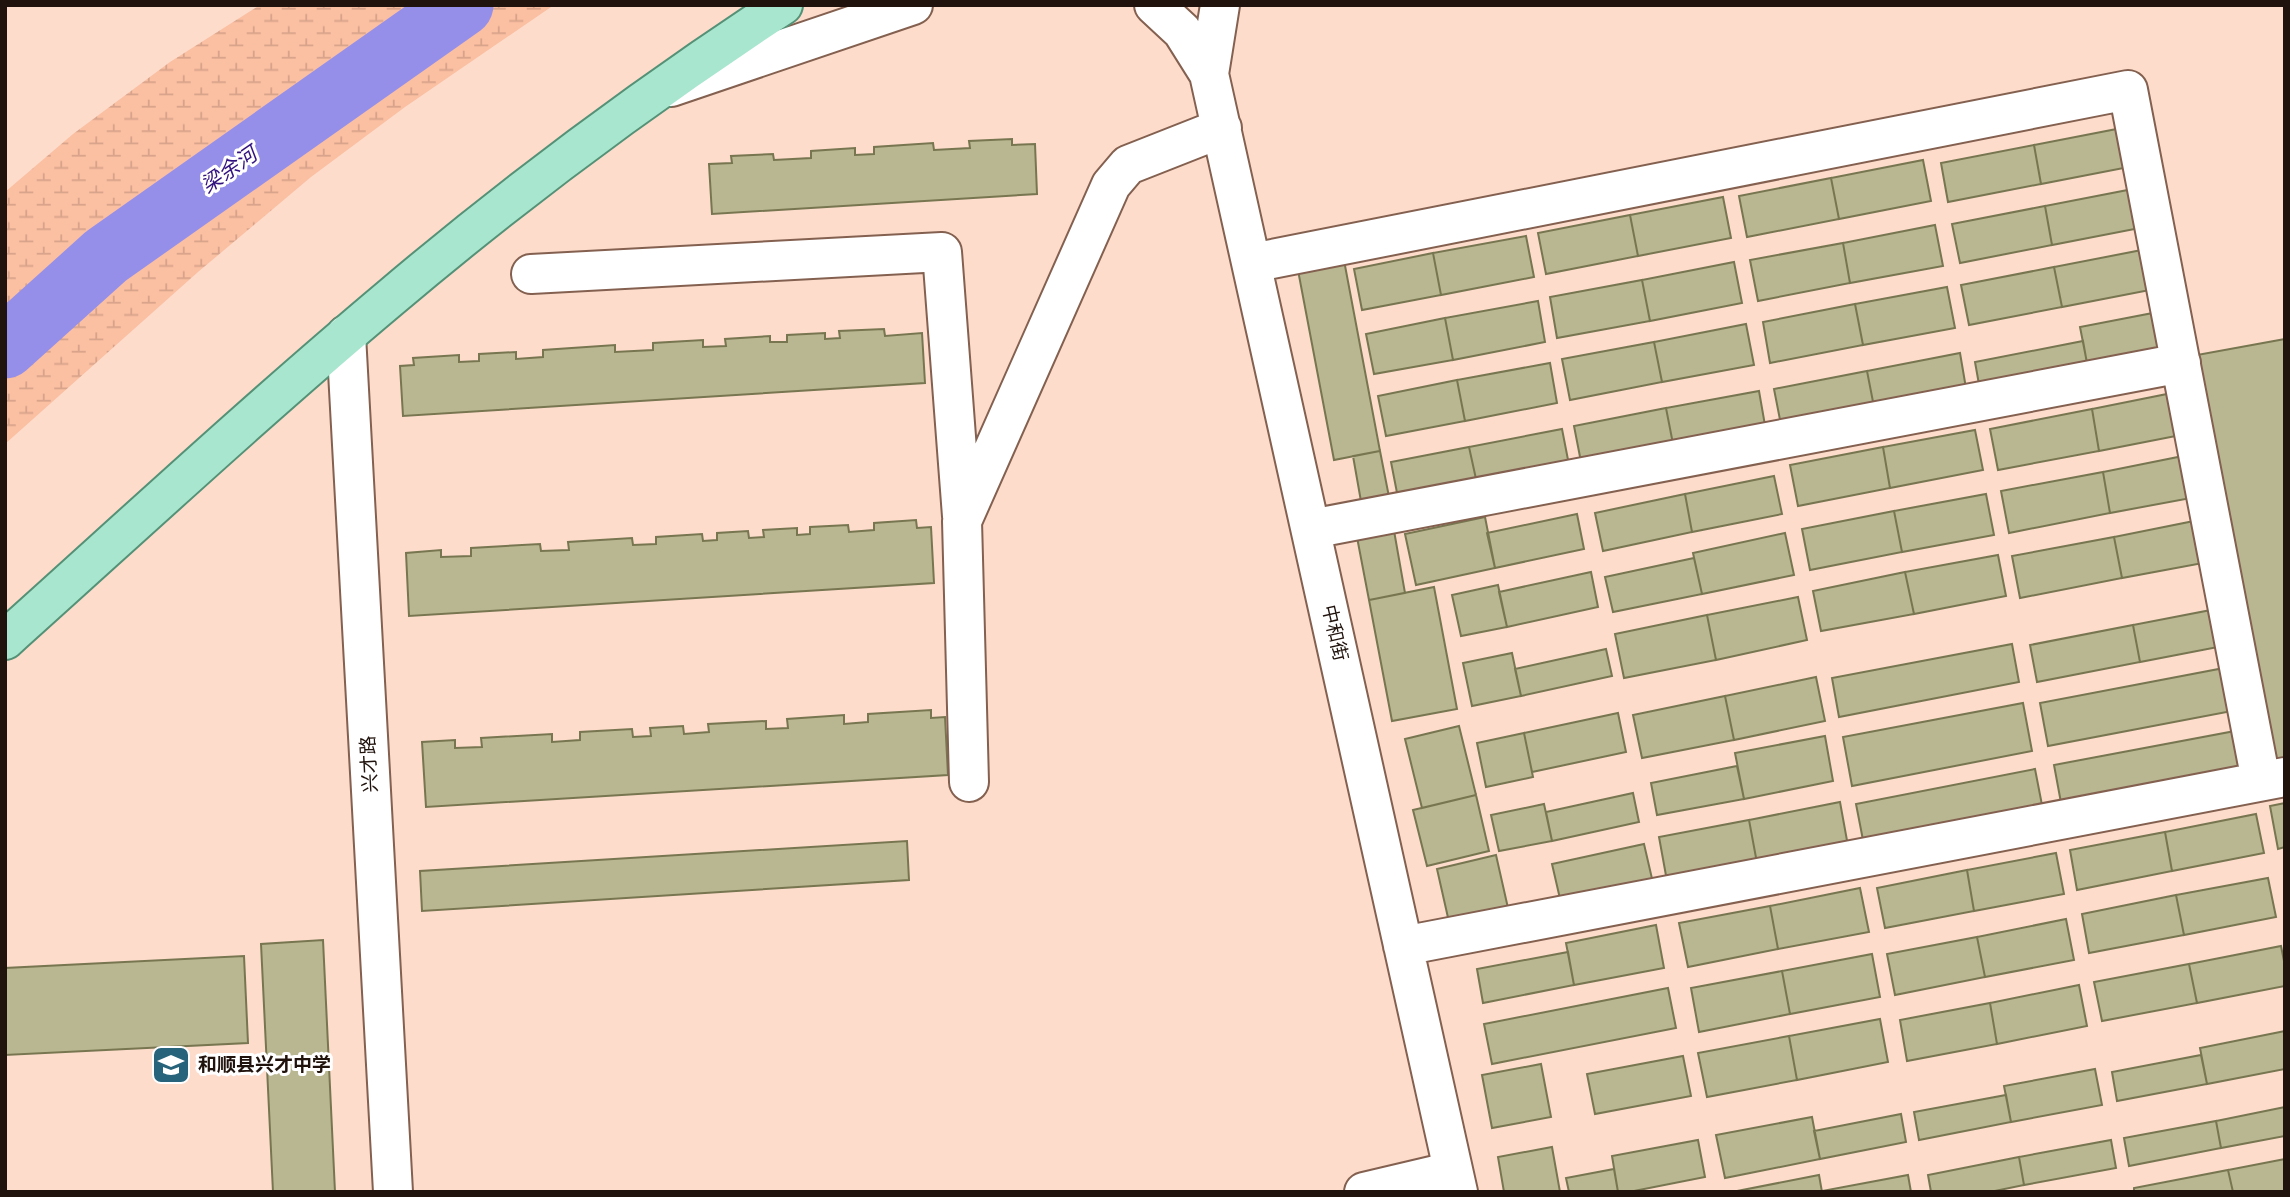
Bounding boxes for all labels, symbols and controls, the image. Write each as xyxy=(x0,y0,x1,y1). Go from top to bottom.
water label: 梁余河 xyxy=(195,137,267,200)
street label: 中和街 xyxy=(1314,602,1354,664)
street label: 兴才路 xyxy=(355,735,385,793)
school or university icon: 和顺县兴才中学 xyxy=(150,1044,192,1086)
place label: 和顺县兴才中学 xyxy=(198,1052,331,1079)

